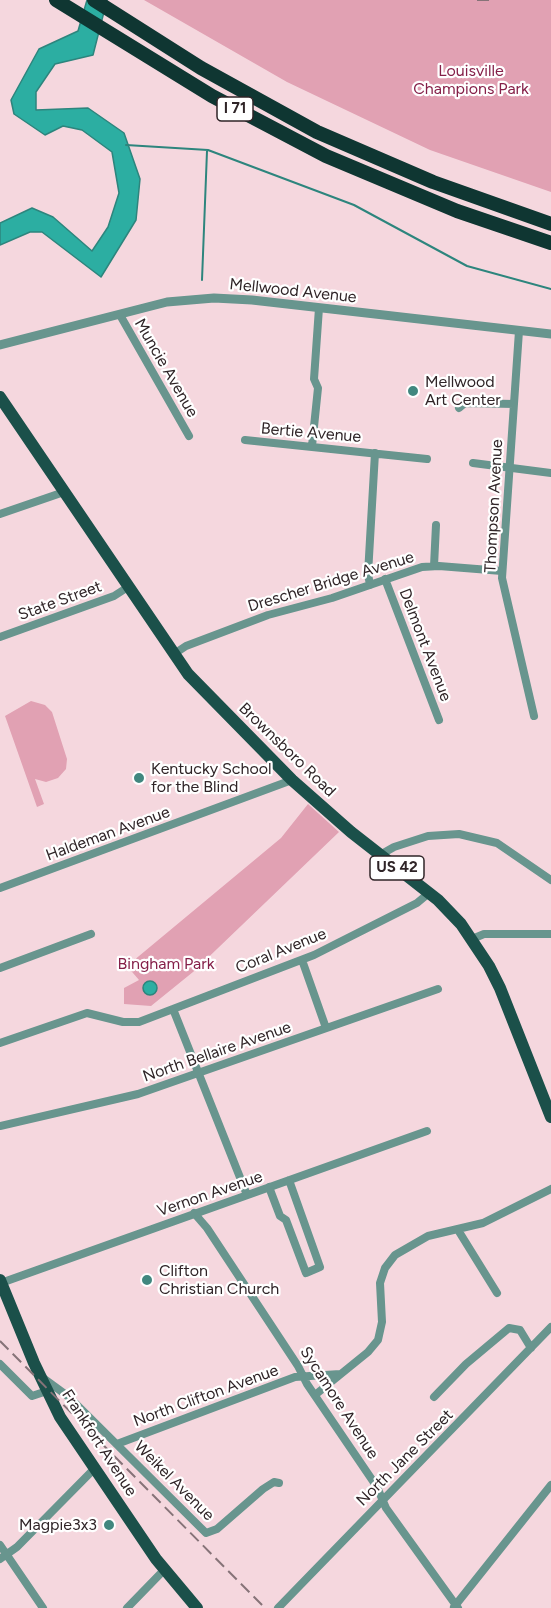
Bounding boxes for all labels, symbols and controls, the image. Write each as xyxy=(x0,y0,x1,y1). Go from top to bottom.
park label: Louisville Champions Park xyxy=(413,61,529,99)
road number: I 71 xyxy=(217,97,253,121)
street label: Mellwood Avenue xyxy=(229,275,357,307)
street label: Muncie Avenue xyxy=(130,315,202,421)
place label: Mellwood Art Center xyxy=(425,372,501,410)
marker: Mellwood Art Center xyxy=(406,384,420,398)
street label: Bertie Avenue xyxy=(260,419,362,447)
street label: Thompson Avenue xyxy=(481,439,507,573)
street label: Drescher Bridge Avenue xyxy=(246,548,416,616)
street label: State Street xyxy=(16,577,104,625)
street label: Delmont Avenue xyxy=(395,586,455,704)
street label: Brownsboro Road xyxy=(235,699,339,801)
place label: Kentucky School for the Blind xyxy=(151,759,272,797)
marker: Kentucky School for the Blind xyxy=(132,771,146,785)
street label: Haldeman Avenue xyxy=(43,803,173,865)
road number: US 42 xyxy=(370,856,424,880)
street label: Coral Avenue xyxy=(233,924,329,978)
park label: Bingham Park xyxy=(118,954,214,974)
street label: North Bellaire Avenue xyxy=(140,1018,294,1086)
street label: Vernon Avenue xyxy=(155,1167,265,1221)
place label: Clifton Christian Church xyxy=(159,1261,279,1299)
marker: Clifton Christian Church xyxy=(140,1273,154,1287)
street label: Sycamore Avenue xyxy=(296,1343,382,1463)
street label: North Clifton Avenue xyxy=(131,1361,281,1431)
street label: Frankfort Avenue xyxy=(57,1386,141,1500)
street label: North Jane Street xyxy=(353,1406,457,1510)
street label: Weikel Avenue xyxy=(130,1437,218,1525)
place label: Magpie3x3 xyxy=(19,1515,97,1535)
marker: Magpie3x3 xyxy=(102,1518,116,1532)

